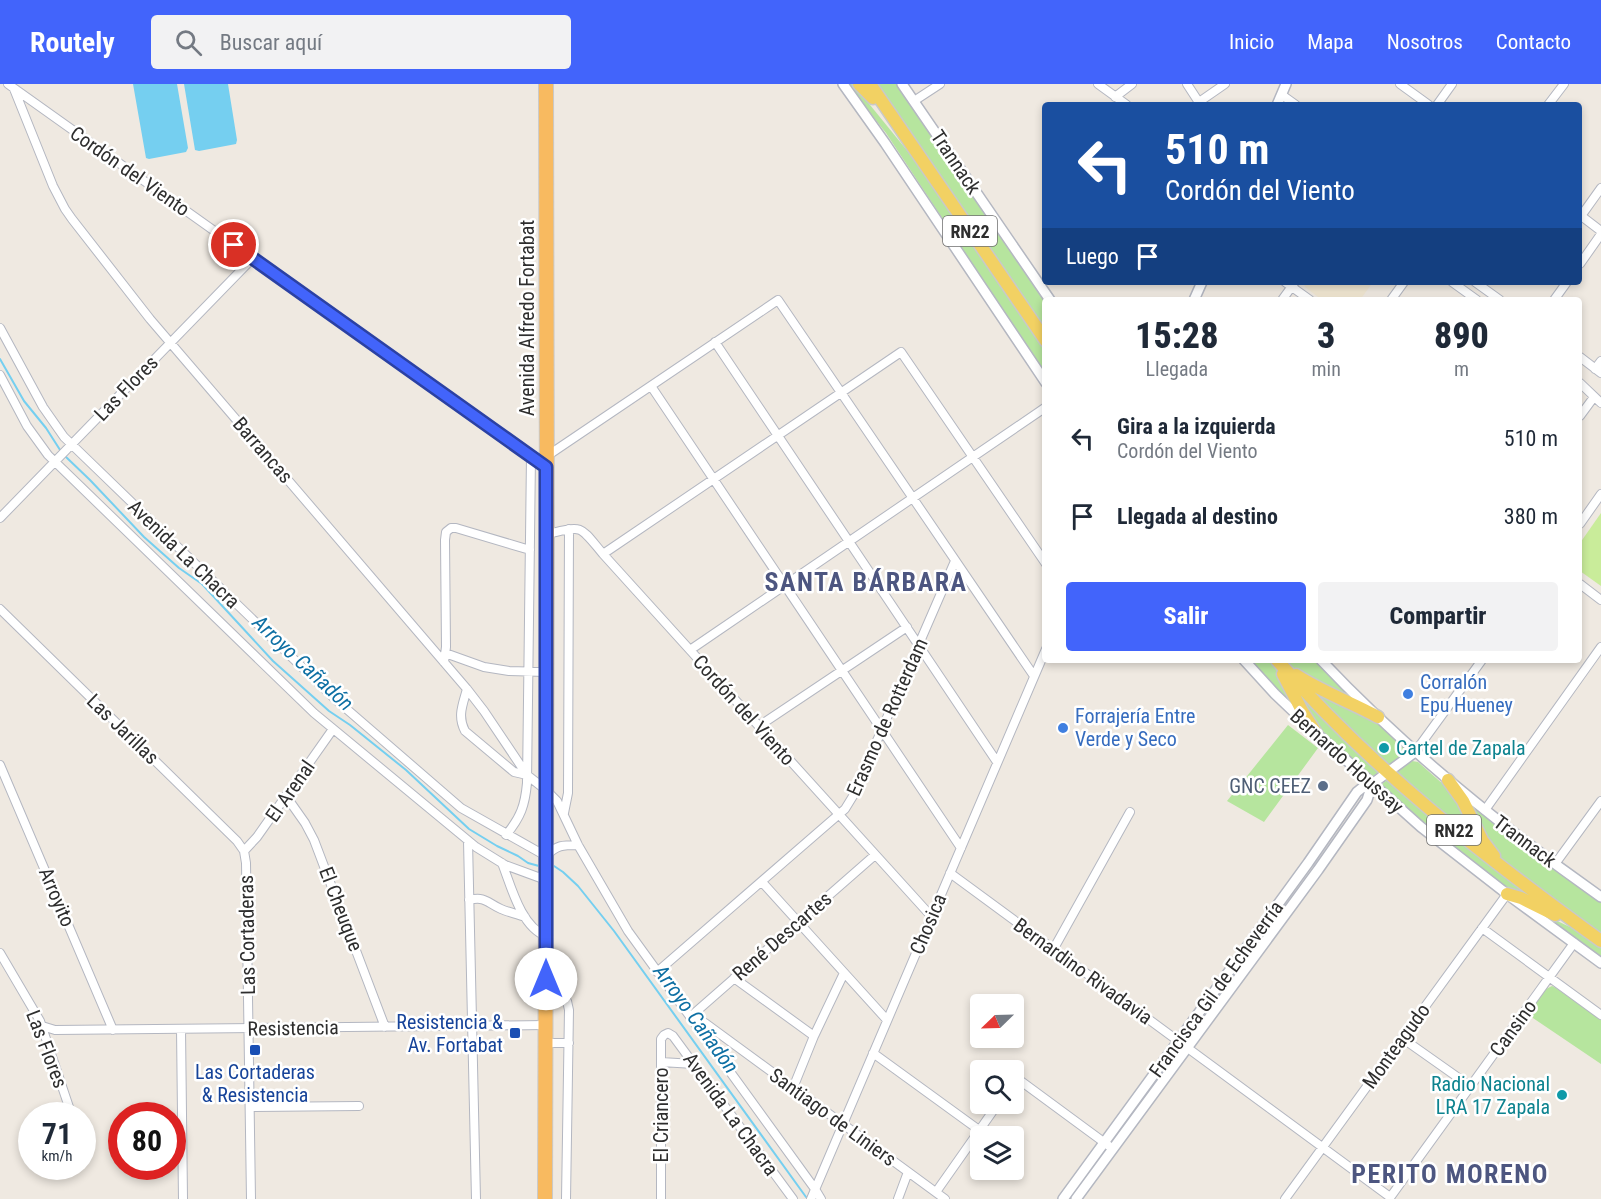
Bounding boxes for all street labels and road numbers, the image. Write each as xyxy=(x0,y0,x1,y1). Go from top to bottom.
street label: Cordón del Viento xyxy=(66,121,194,221)
street label: Trannack xyxy=(926,125,986,199)
road number: RN22 xyxy=(943,216,997,246)
street label: Avenida Alfredo Fortabat xyxy=(515,220,539,416)
street label: Las Flores xyxy=(89,350,163,426)
street label: Barrancas xyxy=(228,412,298,488)
street label: Avenida La Chacra xyxy=(123,495,245,613)
street label: Erasmo de Rotterdam xyxy=(841,634,933,800)
street label: Cordón del Viento xyxy=(688,650,800,770)
street label: Las Jarillas xyxy=(82,689,164,769)
street label: Bernardo Houssay xyxy=(1285,704,1409,818)
street label: El Arenal xyxy=(260,756,320,826)
street label: Trannack xyxy=(1489,810,1561,872)
road number: RN22 xyxy=(1427,815,1481,845)
street label: Arroyito xyxy=(34,864,80,930)
street label: El Cheuque xyxy=(314,864,368,954)
street label: Las Cortaderas xyxy=(234,875,260,995)
street label: René Descartes xyxy=(728,886,836,986)
street label: Chosica xyxy=(905,890,951,958)
street label: Francisca Gil de Echeverría xyxy=(1144,896,1288,1082)
street label: Bernardino Rivadavia xyxy=(1009,913,1157,1029)
street label: Cansino xyxy=(1484,995,1542,1061)
street label: Monteagudo xyxy=(1357,999,1435,1093)
street label: Las Flores xyxy=(21,1007,73,1091)
street label: Resistencia xyxy=(247,1015,339,1041)
street label: Avenida La Chacra xyxy=(678,1048,784,1180)
street label: Santiago de Liniers xyxy=(765,1063,901,1171)
street label: El Criancero xyxy=(649,1068,673,1162)

